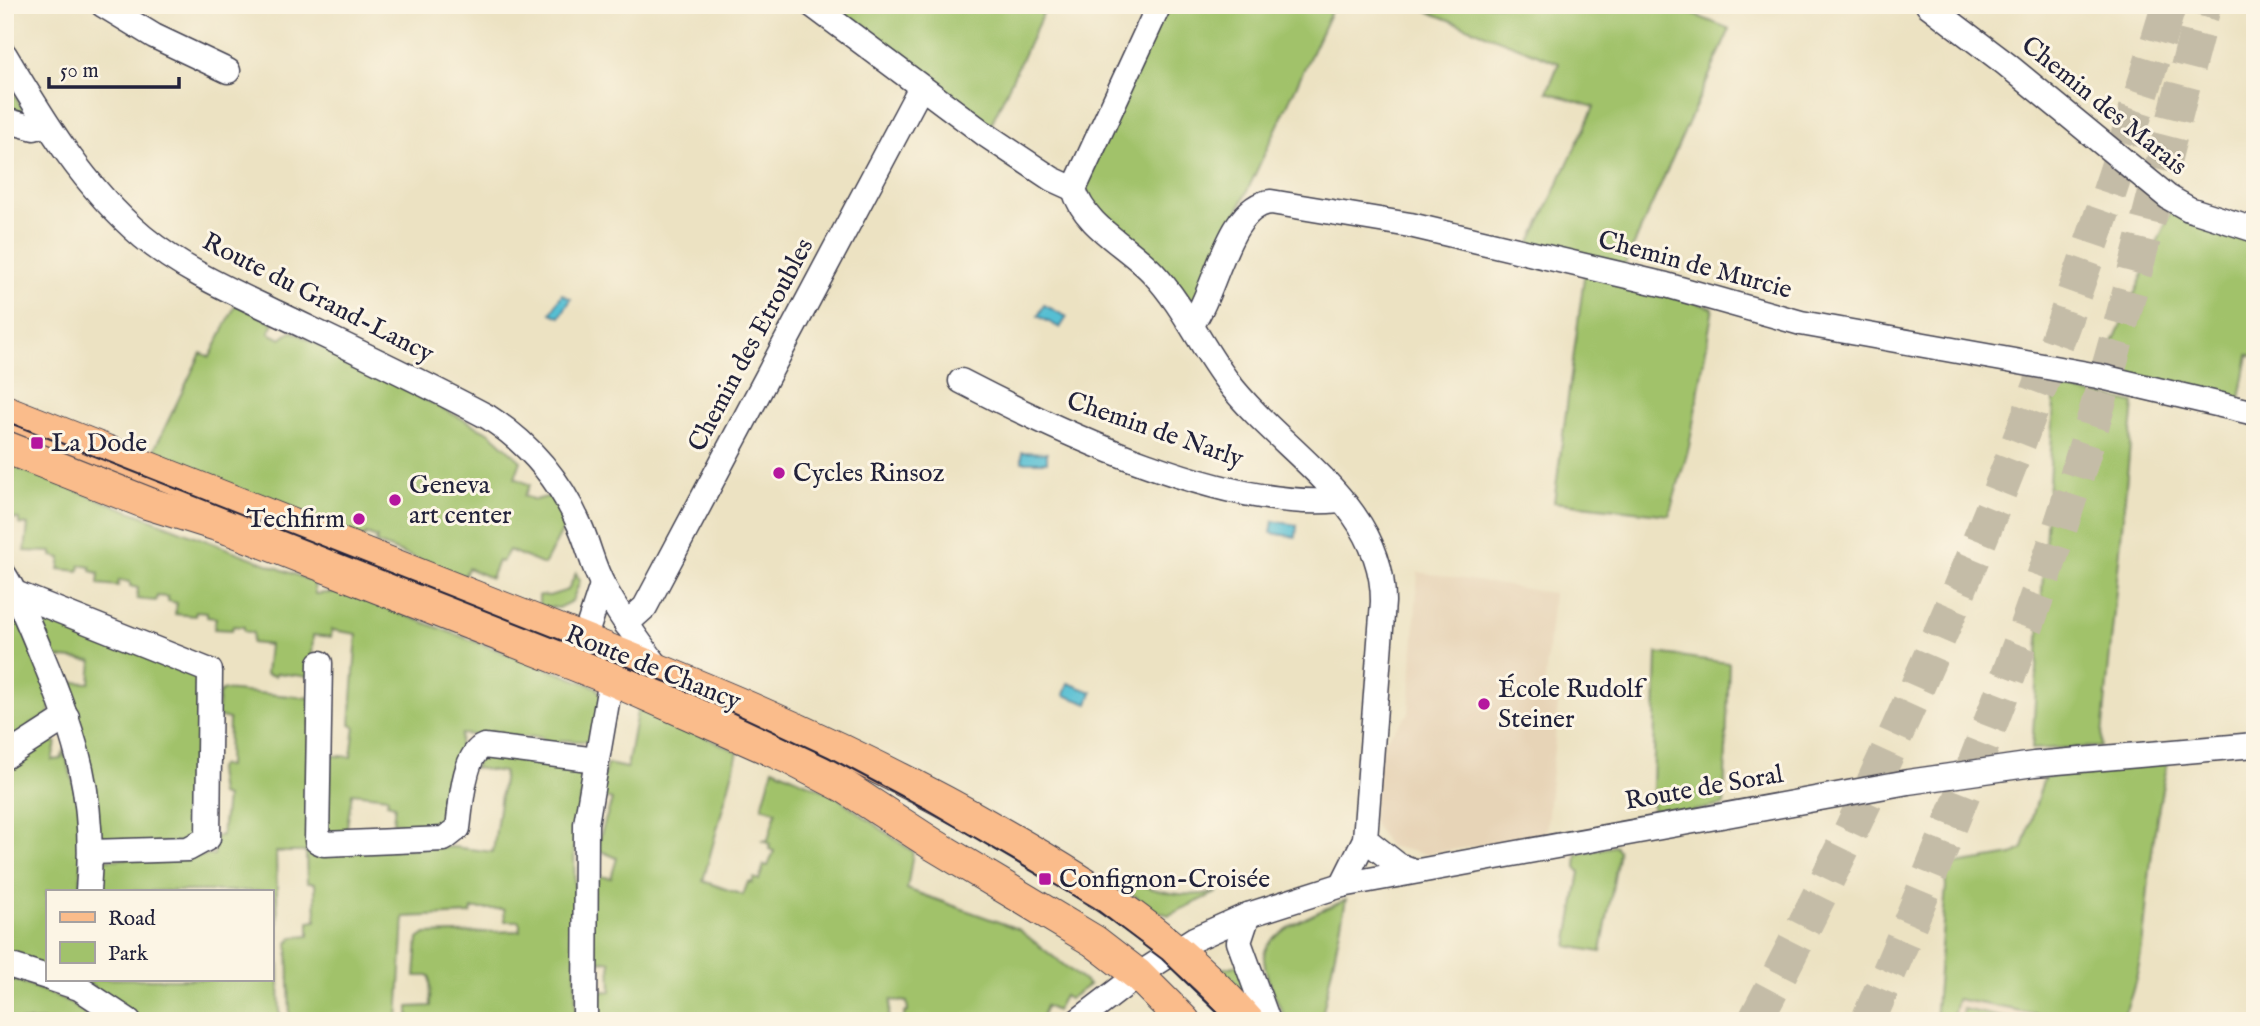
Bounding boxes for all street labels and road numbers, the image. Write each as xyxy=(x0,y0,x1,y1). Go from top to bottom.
street label: Chemin des Marais xyxy=(2014,29,2194,183)
street label: Chemin de Murcie xyxy=(1594,223,1796,307)
street label: Route du Grand-Lancy xyxy=(197,225,439,371)
street label: Chemin des Etroubles xyxy=(681,233,821,457)
street label: Chemin de Narly xyxy=(1062,384,1248,476)
street label: Route de Chancy xyxy=(560,618,746,718)
street label: Route de Soral xyxy=(1622,758,1787,818)

